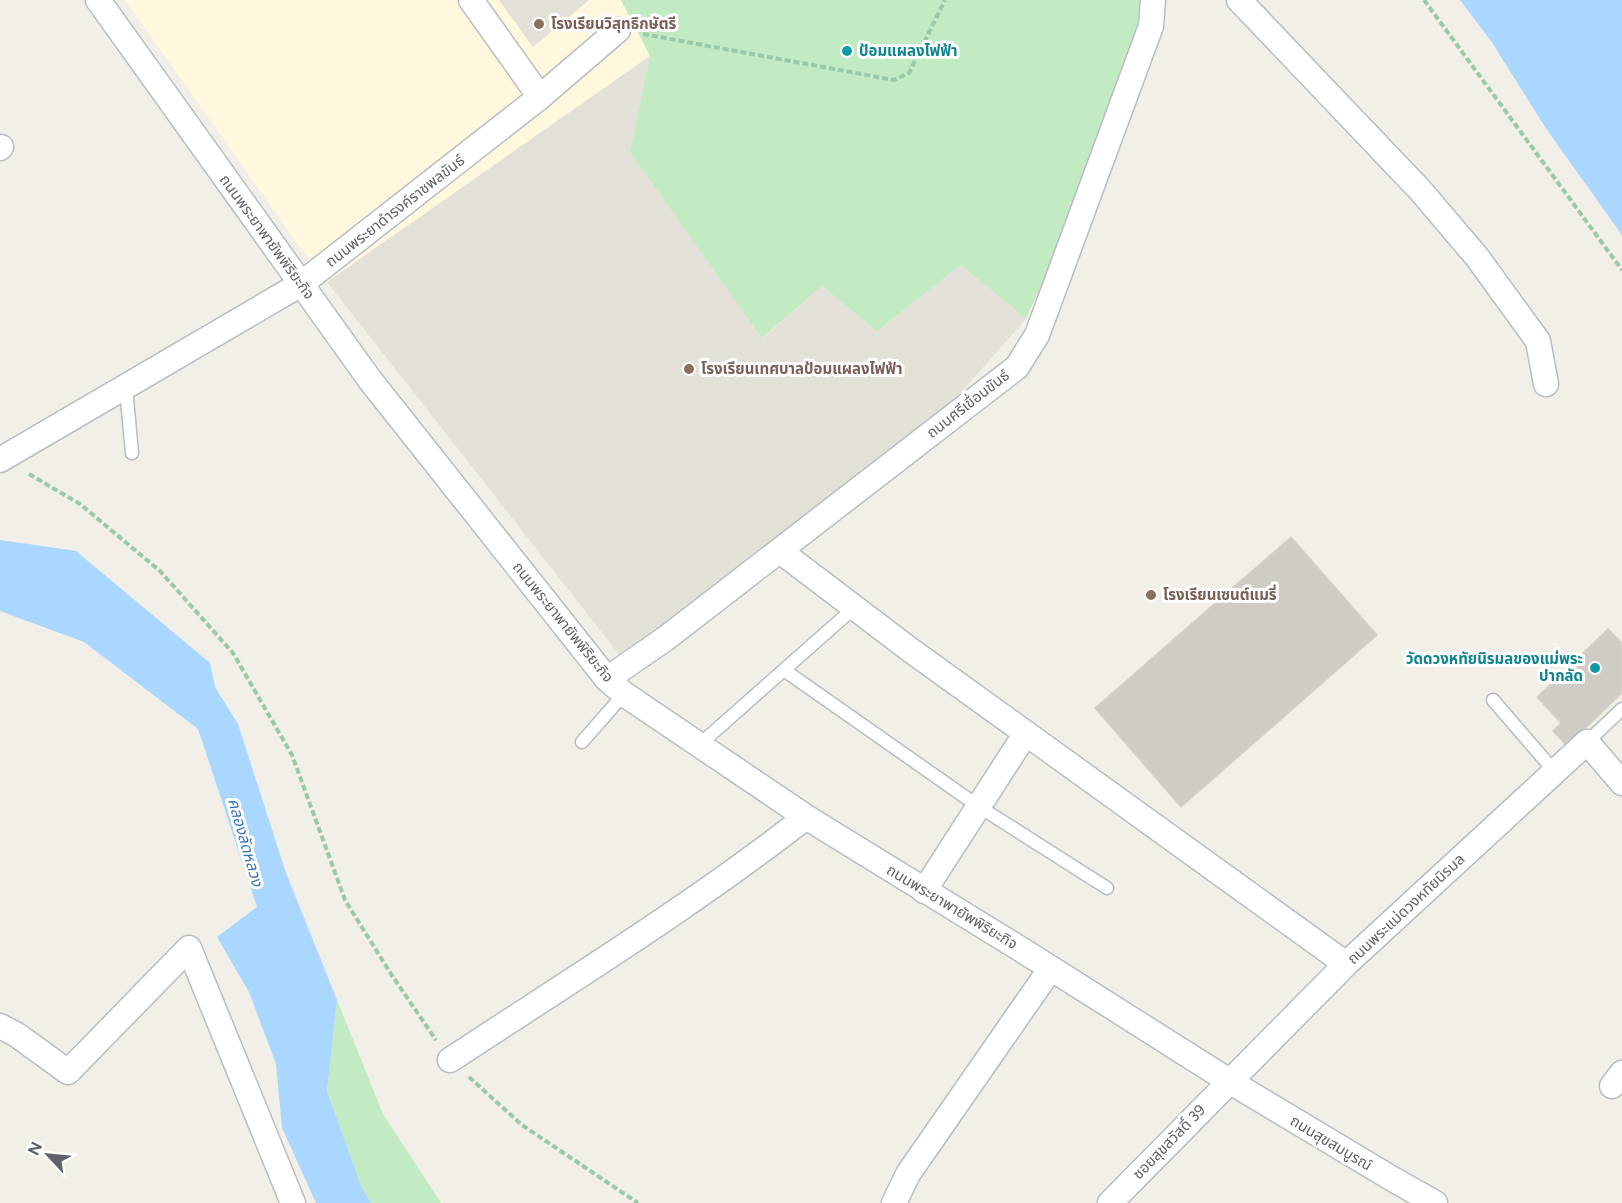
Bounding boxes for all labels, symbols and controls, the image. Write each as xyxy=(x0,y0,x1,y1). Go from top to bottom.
place label: โรงเรียนวิสุทธิกษัตรี xyxy=(551,15,676,33)
marker: โรงเรียนวิสุทธิกษัตรี xyxy=(532,17,546,31)
place label: ป้อมแผลงไฟฟ้า xyxy=(859,42,958,60)
marker: ป้อมแผลงไฟฟ้า xyxy=(840,44,854,58)
street label: ถนนพระยาดำรงค์ราชพลขันธ์ xyxy=(322,151,468,271)
street label: ถนนพระยาพายัพพิริยะกิจ xyxy=(216,171,318,303)
place label: โรงเรียนเทศบาลป้อมแผลงไฟฟ้า xyxy=(701,360,903,378)
marker: โรงเรียนเทศบาลป้อมแผลงไฟฟ้า xyxy=(682,362,696,376)
street label: ถนนศรีเขื่อนขันธ์ xyxy=(922,364,1013,442)
street label: ถนนพระยาพายัพพิริยะกิจ xyxy=(509,558,617,686)
place label: โรงเรียนเซนต์แมรี่ xyxy=(1163,584,1277,604)
marker: โรงเรียนเซนต์แมรี่ xyxy=(1144,588,1158,602)
place label: วัดดวงหทัยนิรมลของแม่พระ ปากลัด xyxy=(1406,650,1583,685)
marker: วัดดวงหทัยนิรมลของแม่พระ ปากลัด xyxy=(1588,661,1602,675)
water label: คลองลัดหลวง xyxy=(224,796,268,890)
street label: ถนนพระแม่ดวงหทัยนิรมล xyxy=(1344,850,1468,968)
street label: ถนนพระยาพายัพพิริยะกิจ xyxy=(883,861,1021,953)
street label: ซอยสุขสวัสดิ์ 39 xyxy=(1129,1101,1209,1183)
street label: ถนนสุขสมบูรณ์ xyxy=(1287,1112,1375,1174)
north arrow xyxy=(18,1125,78,1185)
text: N xyxy=(24,1139,46,1158)

